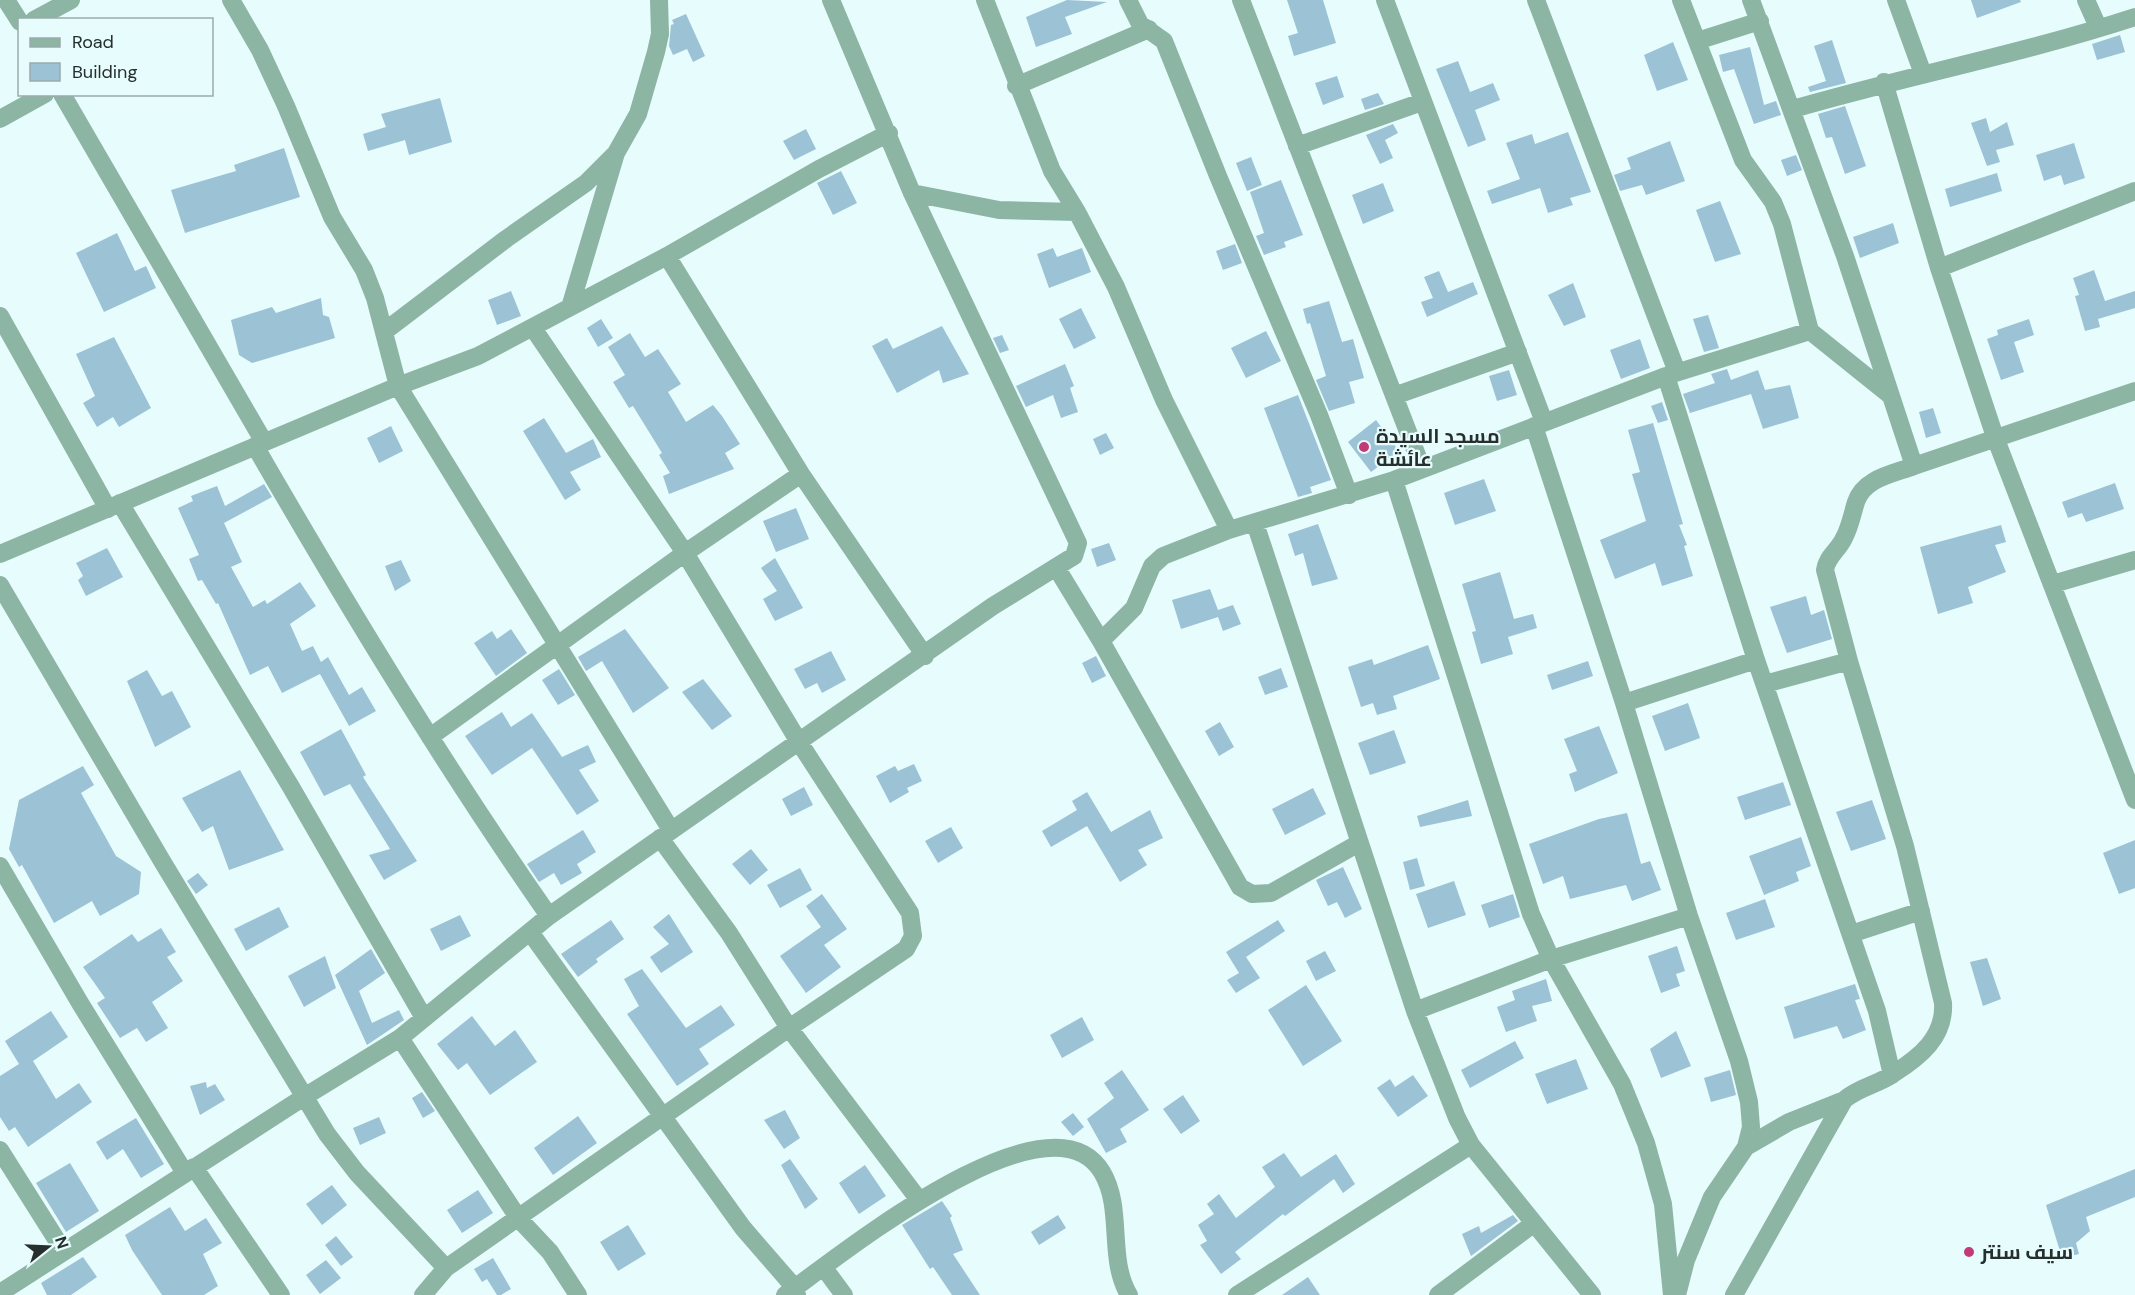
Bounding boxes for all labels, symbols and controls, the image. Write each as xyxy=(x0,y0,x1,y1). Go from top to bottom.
legend xyxy=(18,18,213,96)
text: Road xyxy=(72,30,114,54)
text: Building xyxy=(72,60,137,84)
place label: مسجد السيدة عائشة xyxy=(1376,423,1500,472)
marker: مسجد السيدة عائشة xyxy=(1357,440,1371,454)
north arrow xyxy=(18,1217,78,1277)
text: N xyxy=(50,1234,74,1251)
place label: سيف سنتر xyxy=(1980,1239,2073,1265)
marker: سيف سنتر xyxy=(1962,1245,1976,1259)

